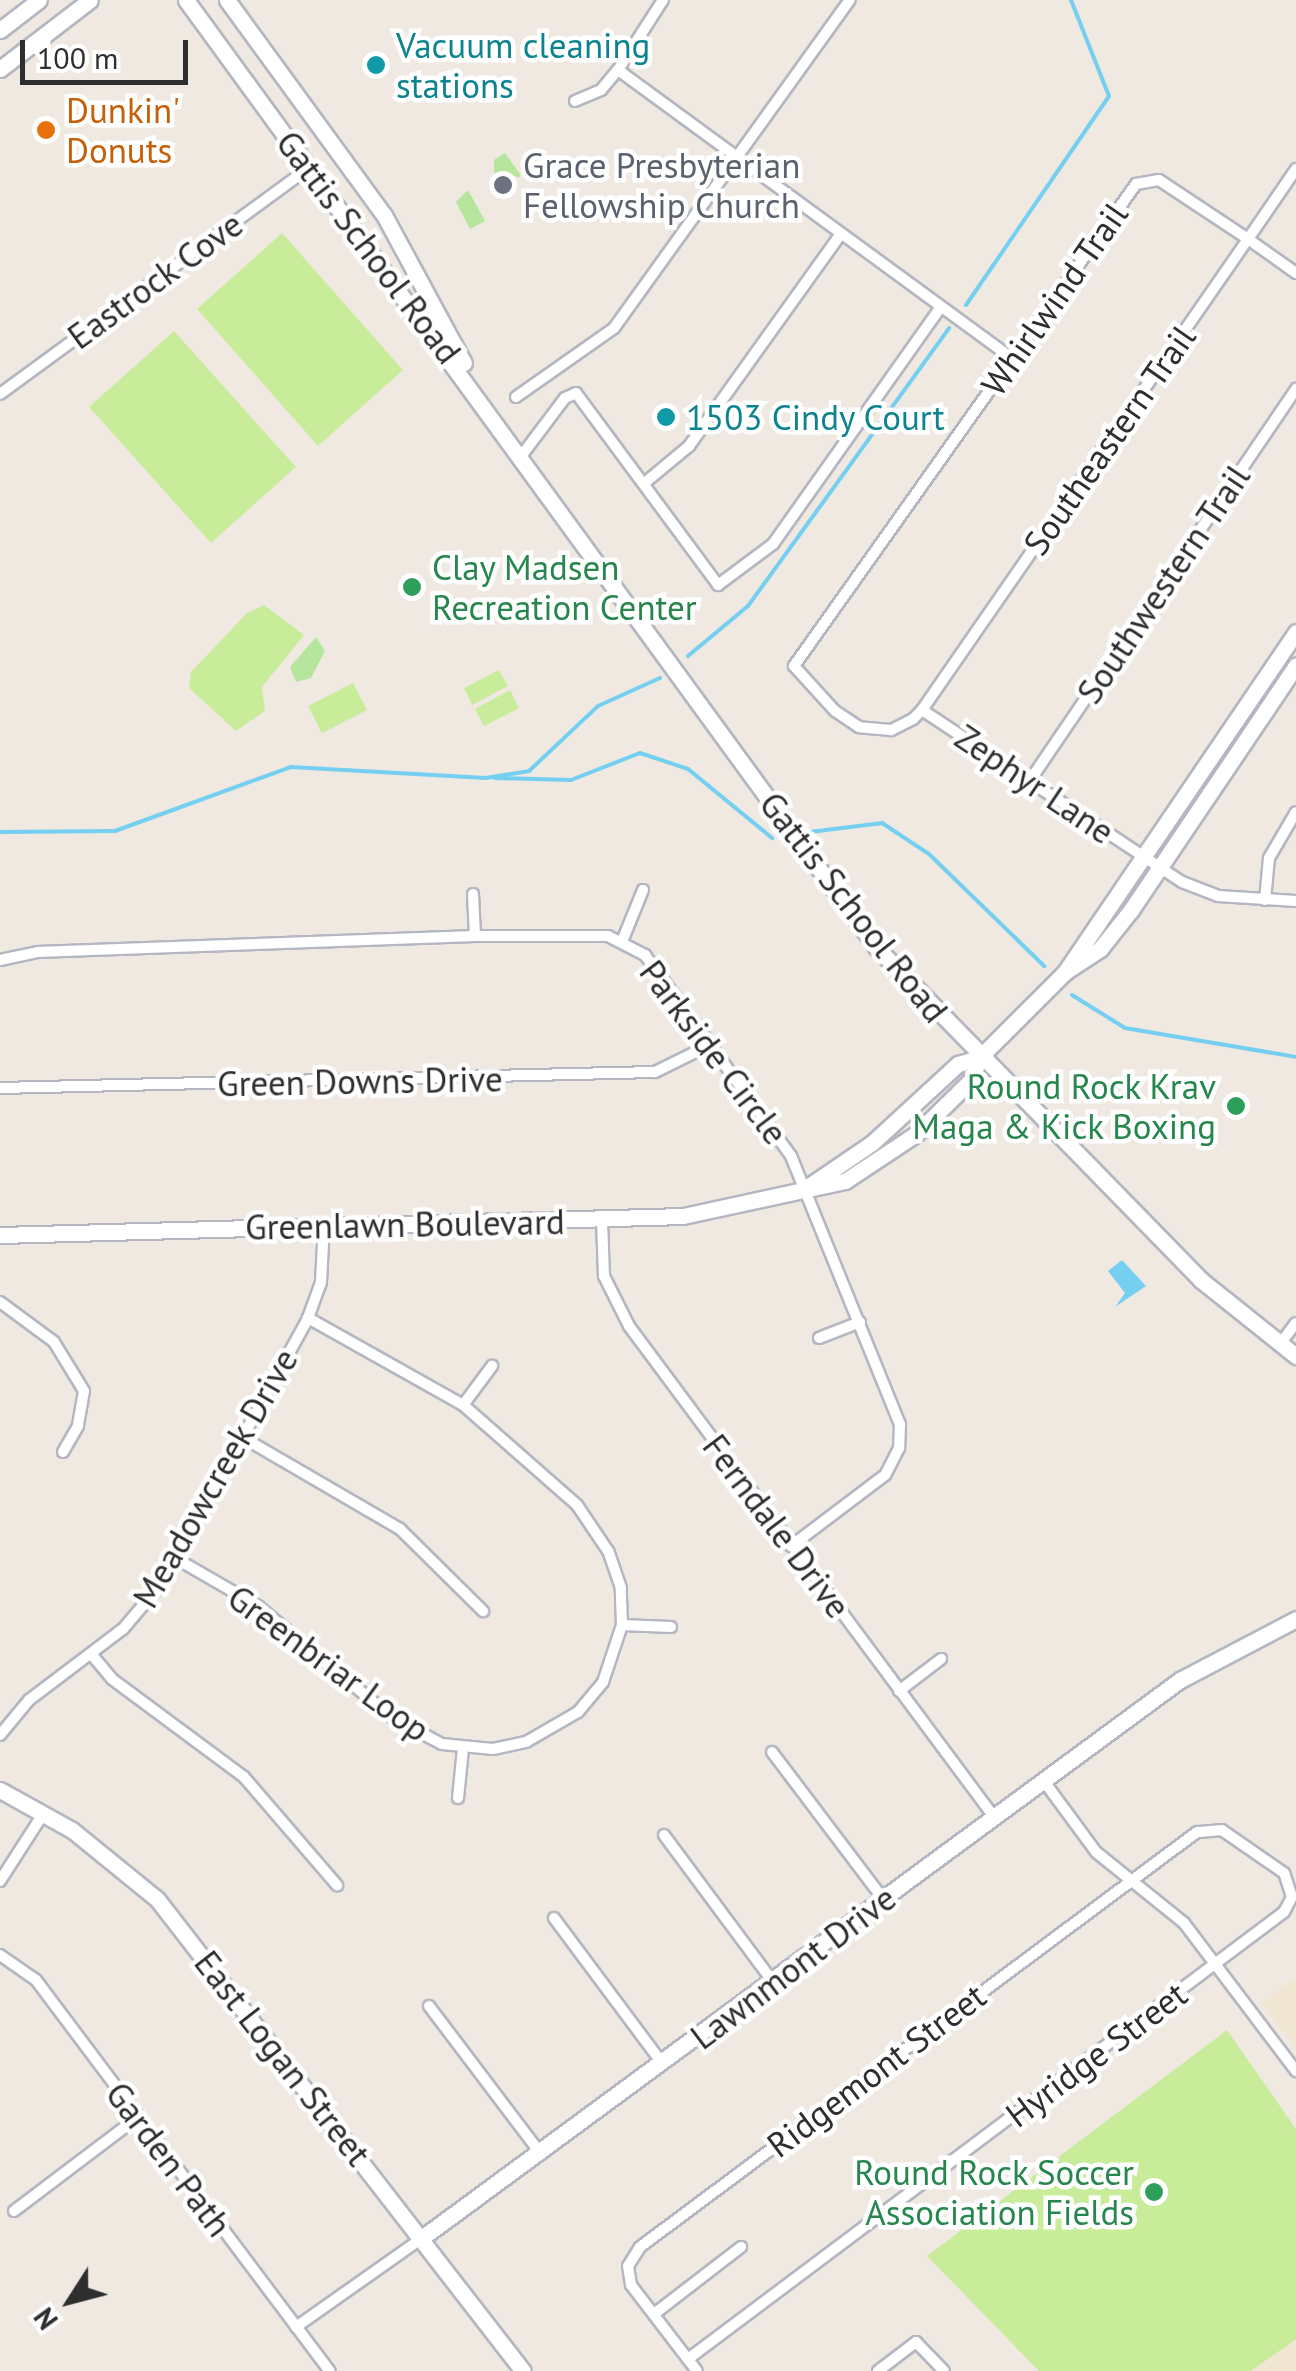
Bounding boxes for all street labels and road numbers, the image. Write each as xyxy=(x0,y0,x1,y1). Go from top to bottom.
street label: Gattis School Road xyxy=(268,122,470,372)
street label: Whirlwind Trail xyxy=(972,194,1136,404)
street label: Eastrock Cove xyxy=(59,202,251,358)
street label: Southeastern Trail xyxy=(1014,317,1204,563)
street label: Southwestern Trail xyxy=(1067,456,1259,712)
street label: Zephyr Lane xyxy=(948,716,1122,852)
street label: Gattis School Road xyxy=(751,783,957,1031)
street label: Parkside Circle xyxy=(631,952,797,1152)
street label: Green Downs Drive xyxy=(217,1058,503,1104)
street label: Greenlawn Boulevard xyxy=(245,1200,565,1248)
street label: Meadowcreek Drive xyxy=(124,1341,306,1615)
street label: Ferndale Drive xyxy=(694,1426,860,1626)
street label: Greenbriar Loop xyxy=(220,1576,438,1750)
street label: Lawnmont Drive xyxy=(682,1876,904,2058)
street label: East Logan Street xyxy=(186,1942,380,2174)
street label: Hyridge Street xyxy=(997,1972,1195,2136)
street label: Ridgemont Street xyxy=(759,1974,993,2166)
street label: Garden Path xyxy=(97,2073,241,2245)

